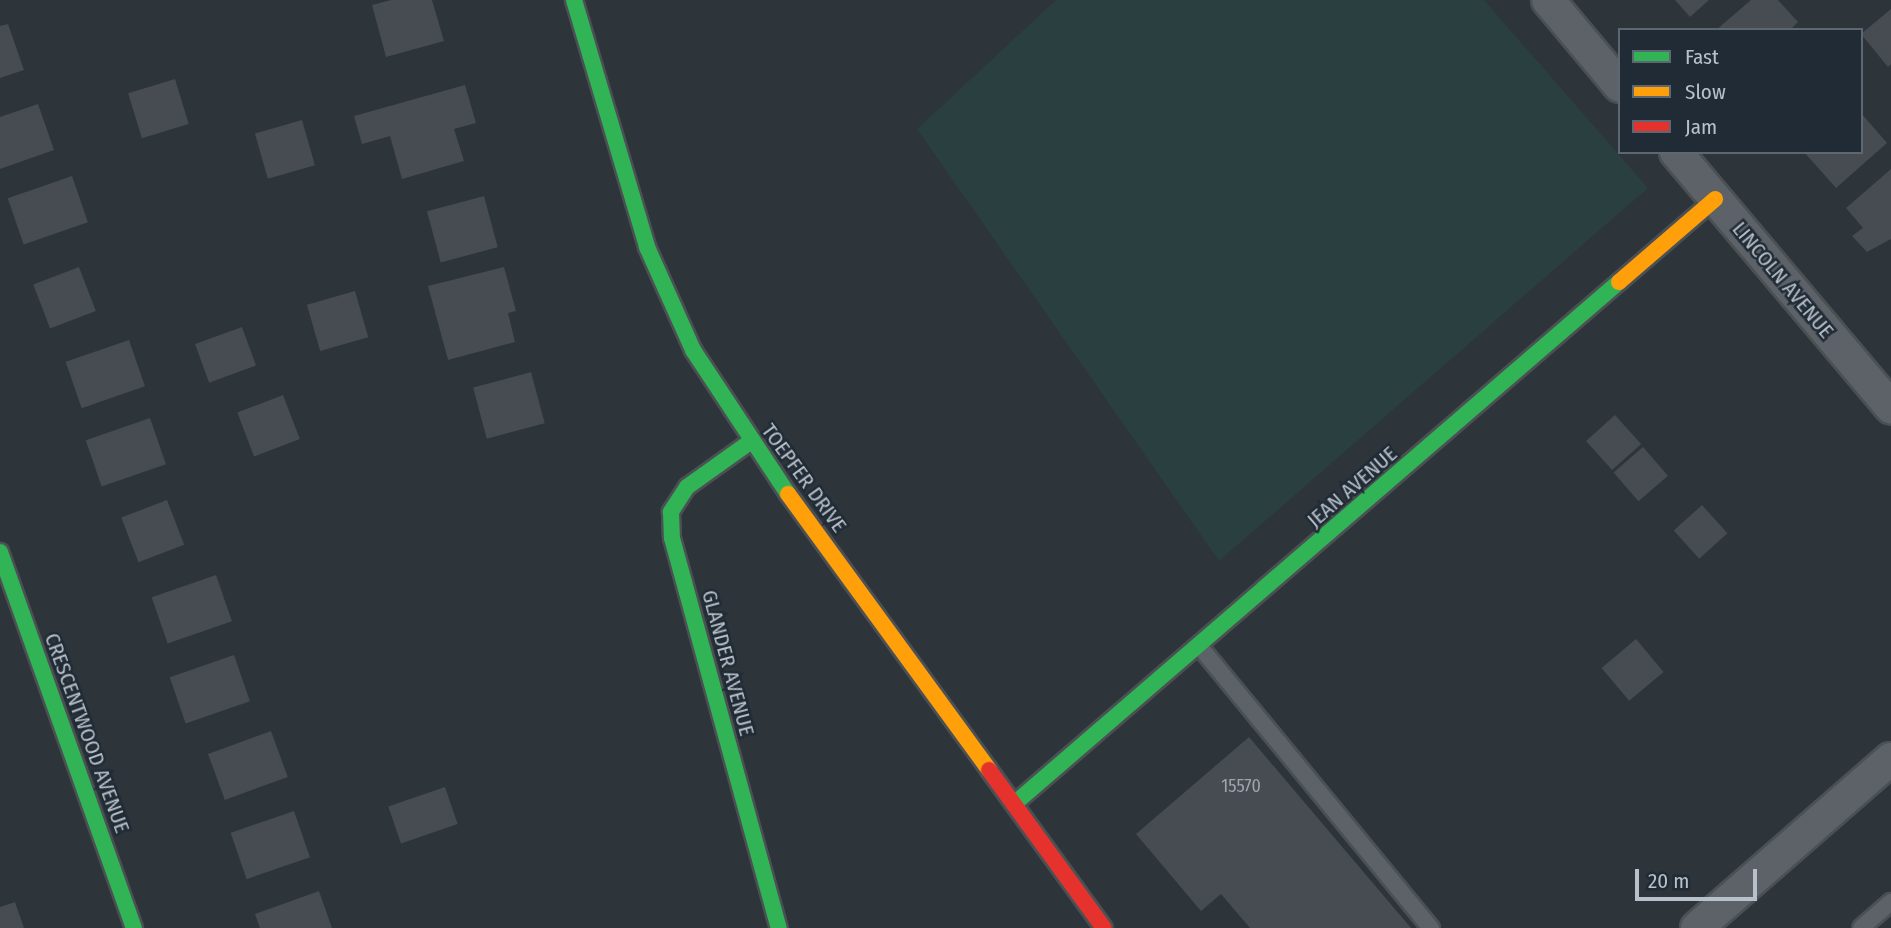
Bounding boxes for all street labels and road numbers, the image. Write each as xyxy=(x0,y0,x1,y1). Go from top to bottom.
street label: LINCOLN AVENUE xyxy=(1727,217,1839,343)
street label: TOEPFER DRIVE xyxy=(756,419,852,537)
street label: JEAN AVENUE xyxy=(1302,441,1402,533)
street label: GLANDER AVENUE xyxy=(696,587,760,739)
street label: CRESCENTWOOD AVENUE xyxy=(39,630,135,836)

